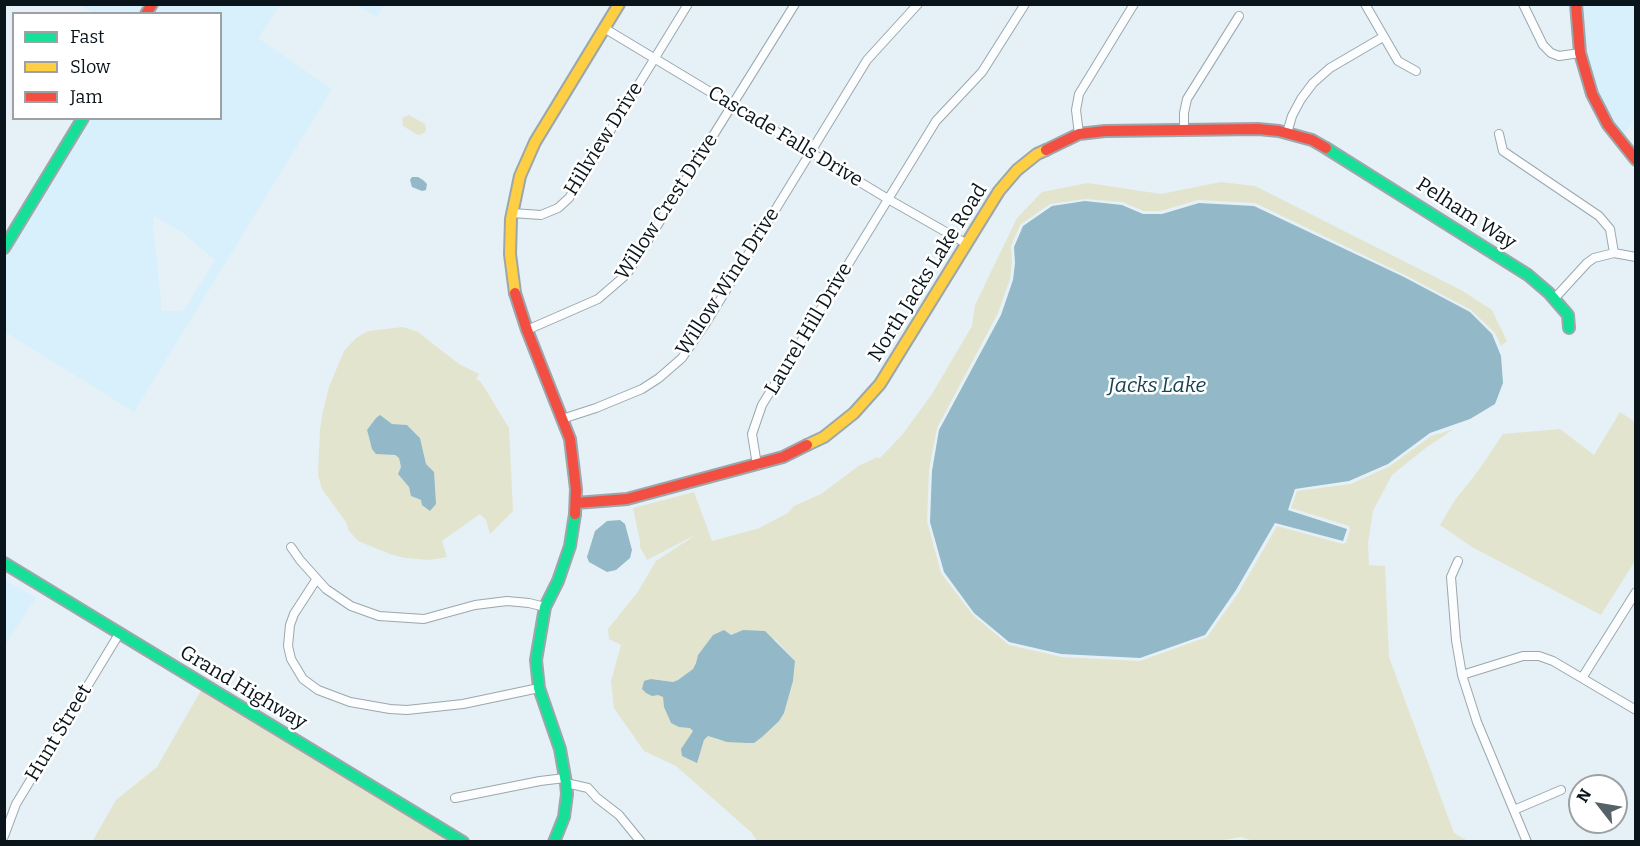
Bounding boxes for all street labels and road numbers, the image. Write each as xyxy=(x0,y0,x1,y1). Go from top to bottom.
street label: Hillview Drive xyxy=(560,78,648,200)
street label: Cascade Falls Drive xyxy=(703,81,867,193)
street label: Willow Crest Drive xyxy=(611,129,723,285)
street label: Pelham Way xyxy=(1411,173,1521,255)
street label: North Jacks Lake Road xyxy=(864,180,992,366)
street label: Willow Wind Drive xyxy=(671,204,785,360)
street label: Laurel Hill Drive xyxy=(760,259,858,399)
street label: Grand Highway xyxy=(175,641,311,735)
street label: Hunt Street xyxy=(21,680,97,786)

